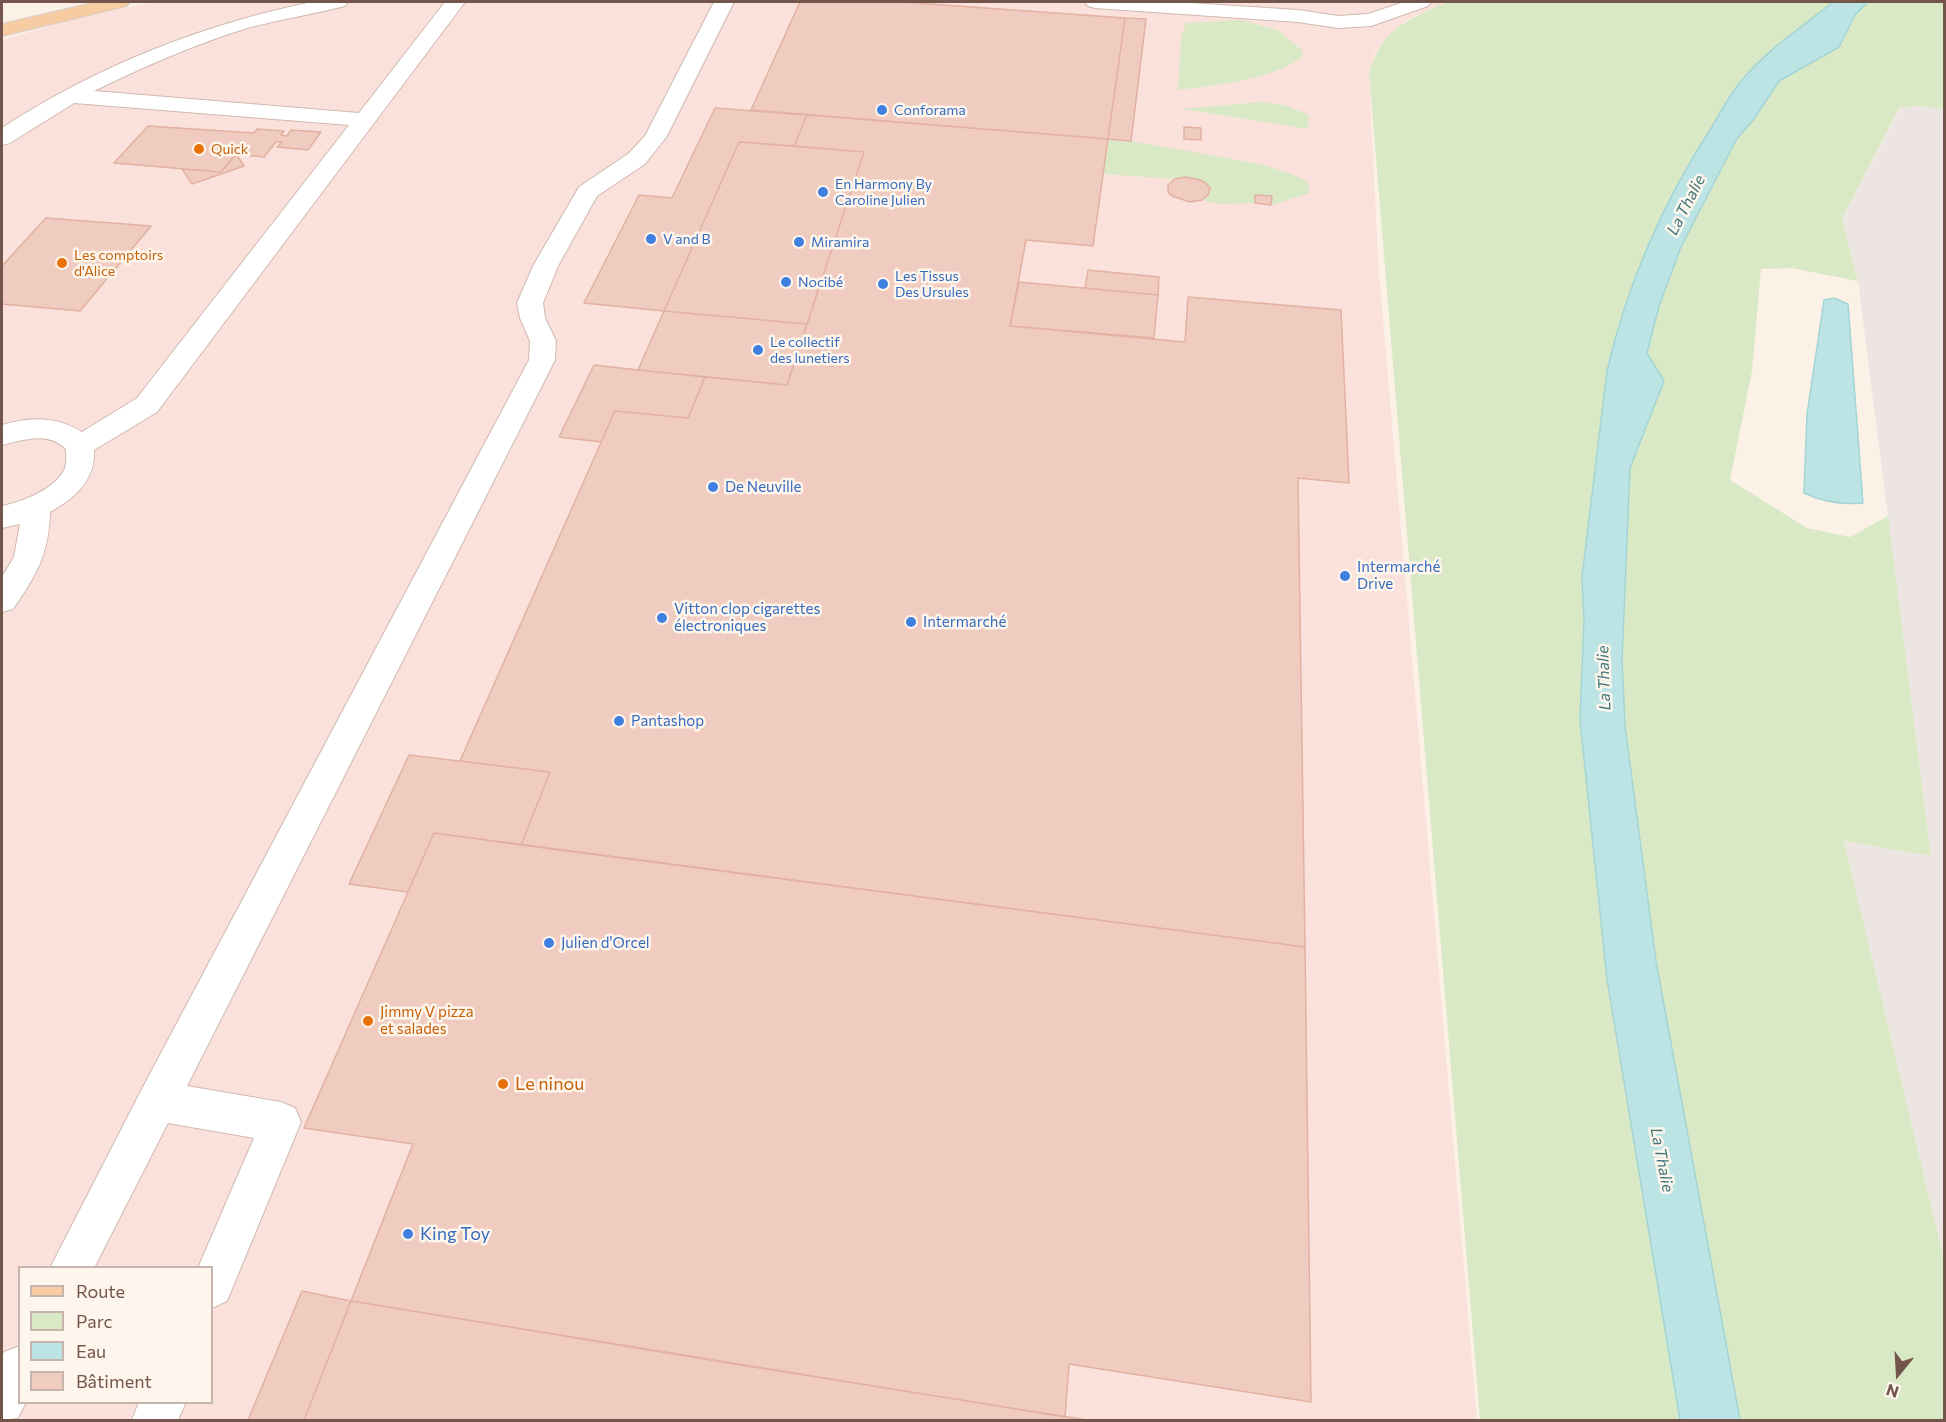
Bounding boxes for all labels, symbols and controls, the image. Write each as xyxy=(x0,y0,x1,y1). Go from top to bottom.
place label: Conforama xyxy=(894,102,966,118)
marker: Conforama xyxy=(875,103,889,117)
place label: Quick xyxy=(211,141,248,157)
marker: Quick xyxy=(192,142,206,156)
water label: La Thalie xyxy=(1663,172,1709,238)
place label: En Harmony By Caroline Julien xyxy=(835,176,932,208)
marker: En Harmony By Caroline Julien xyxy=(816,185,830,199)
place label: V and B xyxy=(663,231,710,247)
marker: V and B xyxy=(644,232,658,246)
place label: Miramira xyxy=(811,234,869,250)
marker: Miramira xyxy=(792,235,806,249)
place label: Les comptoirs d'Alice xyxy=(74,247,163,280)
marker: Les comptoirs d'Alice xyxy=(55,256,69,270)
place label: Les Tissus Des Ursules xyxy=(895,268,969,300)
place label: Nocibé xyxy=(798,274,843,290)
marker: Nocibé xyxy=(779,275,793,289)
marker: Les Tissus Des Ursules xyxy=(876,277,890,291)
place label: Le collectif des lunetiers xyxy=(770,334,850,366)
marker: Le collectif des lunetiers xyxy=(751,343,765,357)
place label: De Neuville xyxy=(725,478,802,496)
marker: De Neuville xyxy=(706,480,720,494)
place label: Intermarché Drive xyxy=(1357,558,1440,593)
marker: Intermarché Drive xyxy=(1338,569,1352,583)
place label: Vitton clop cigarettes électroniques xyxy=(674,600,820,635)
marker: Vitton clop cigarettes électroniques xyxy=(655,611,669,625)
place label: Intermarché xyxy=(923,613,1006,631)
marker: Intermarché xyxy=(904,615,918,629)
water label: La Thalie xyxy=(1593,645,1615,711)
place label: Pantashop xyxy=(631,712,704,730)
marker: Pantashop xyxy=(612,714,626,728)
place label: Julien d'Orcel xyxy=(561,934,650,952)
marker: Julien d'Orcel xyxy=(542,936,556,950)
place label: Jimmy V pizza et salades xyxy=(380,1003,474,1038)
marker: Jimmy V pizza et salades xyxy=(361,1014,375,1028)
place label: Le ninou xyxy=(515,1073,584,1095)
marker: Le ninou xyxy=(496,1077,510,1091)
water label: La Thalie xyxy=(1646,1126,1678,1194)
place label: King Toy xyxy=(420,1223,490,1245)
marker: King Toy xyxy=(401,1227,415,1241)
legend xyxy=(18,1266,213,1404)
text: Route xyxy=(76,1280,125,1302)
text: Parc xyxy=(76,1310,113,1332)
text: Eau xyxy=(76,1340,106,1362)
north arrow xyxy=(1868,1344,1928,1404)
text: Bâtiment xyxy=(76,1370,152,1392)
text: N xyxy=(1884,1381,1901,1402)

